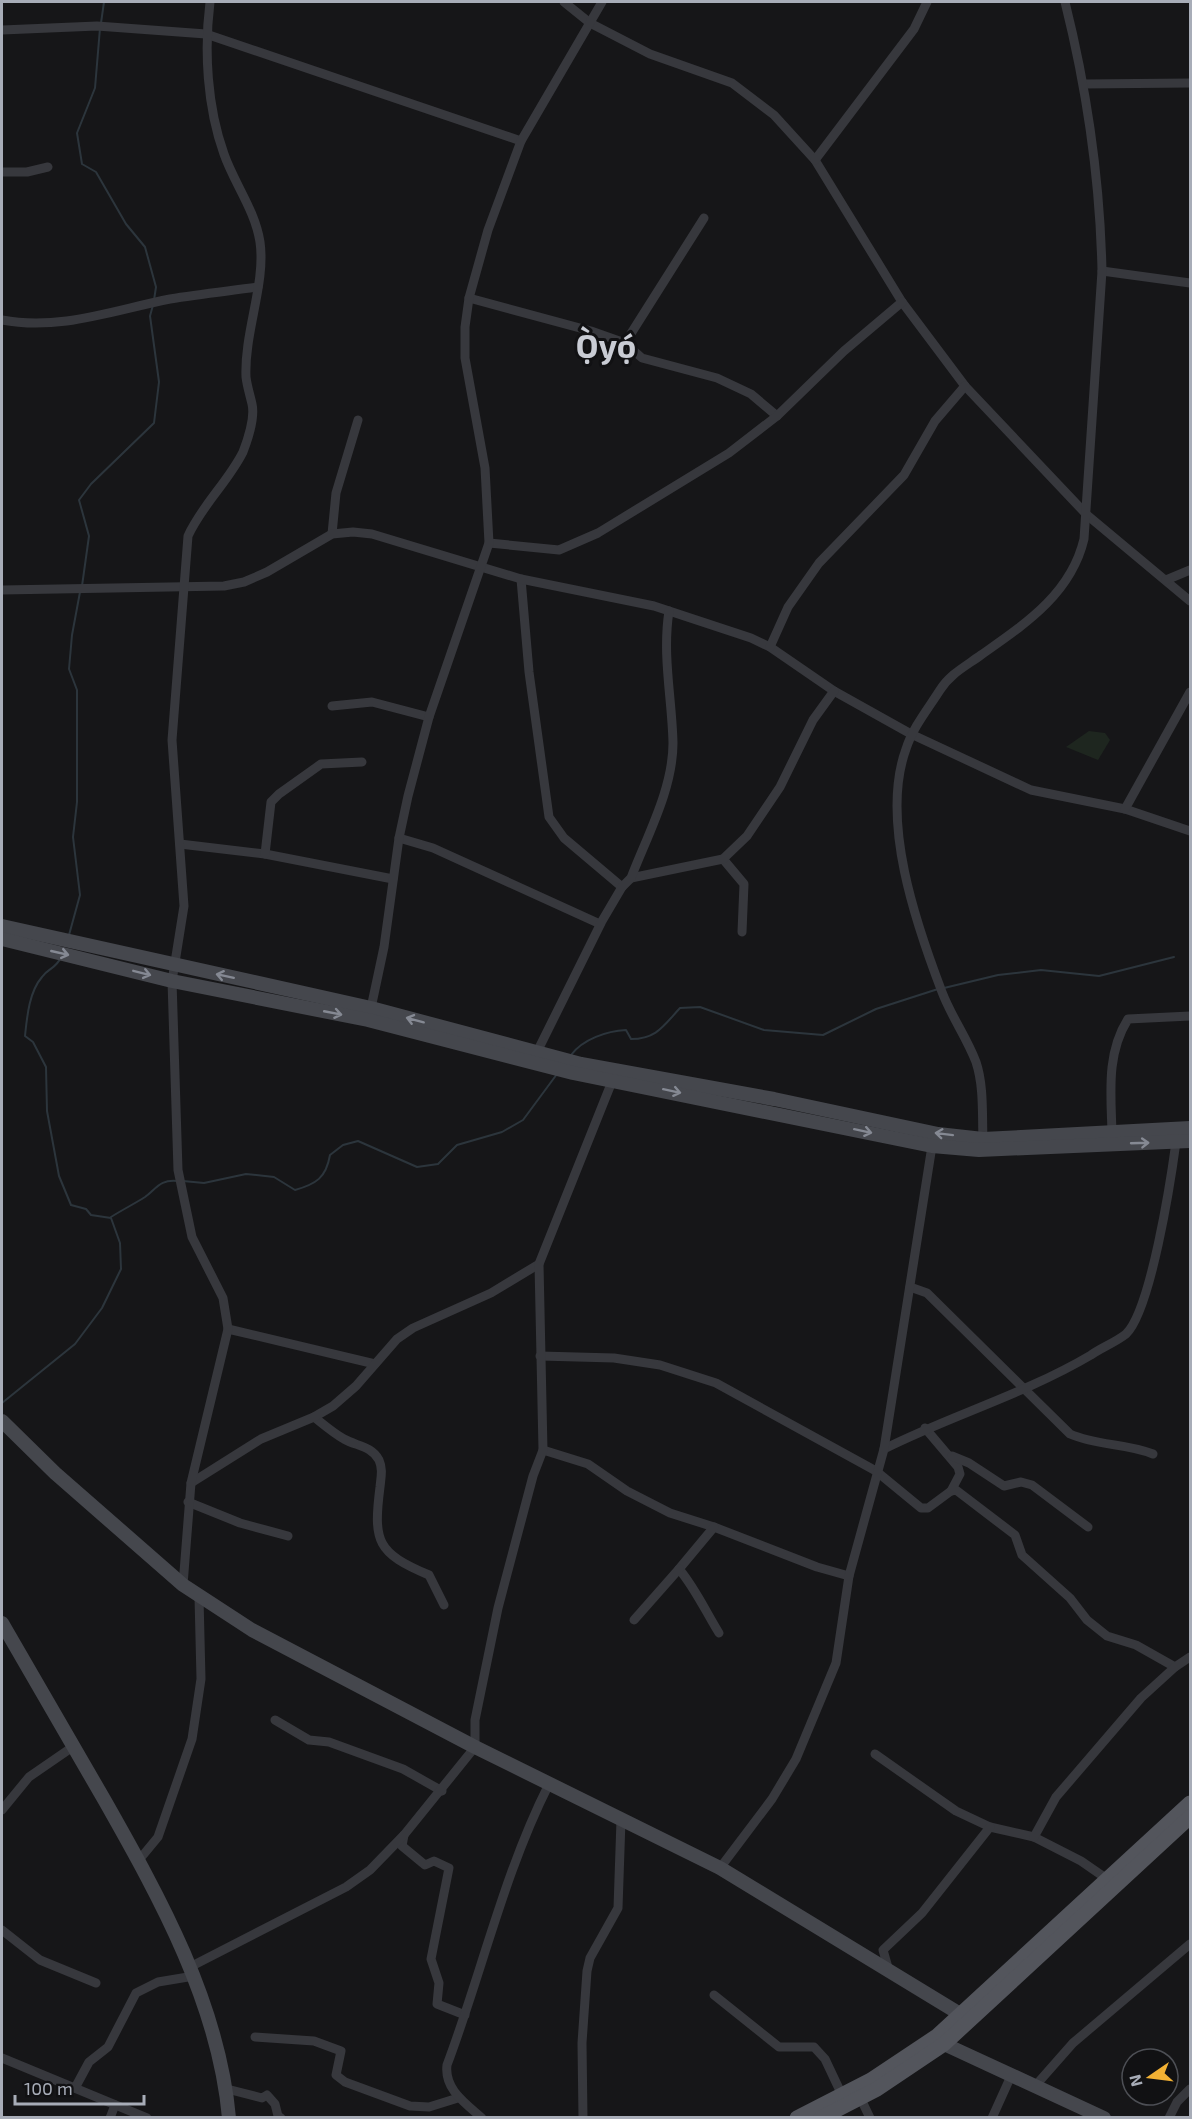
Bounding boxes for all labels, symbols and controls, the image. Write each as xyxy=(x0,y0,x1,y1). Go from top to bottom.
district label: Ọ̀yọ́ xyxy=(576,325,636,365)
one-way arrow xyxy=(49,948,69,959)
one-way arrow xyxy=(132,968,151,979)
one-way arrow xyxy=(216,969,235,981)
one-way arrow xyxy=(322,1008,342,1019)
one-way arrow xyxy=(406,1013,425,1025)
one-way arrow xyxy=(662,1086,681,1098)
one-way arrow xyxy=(853,1126,872,1138)
one-way arrow xyxy=(934,1129,954,1140)
one-way arrow xyxy=(1129,1137,1149,1149)
north arrow xyxy=(1120,2047,1180,2107)
scale bar xyxy=(15,2068,144,2106)
text: N xyxy=(1124,2073,1146,2089)
text: 100 m xyxy=(24,2077,73,2099)

